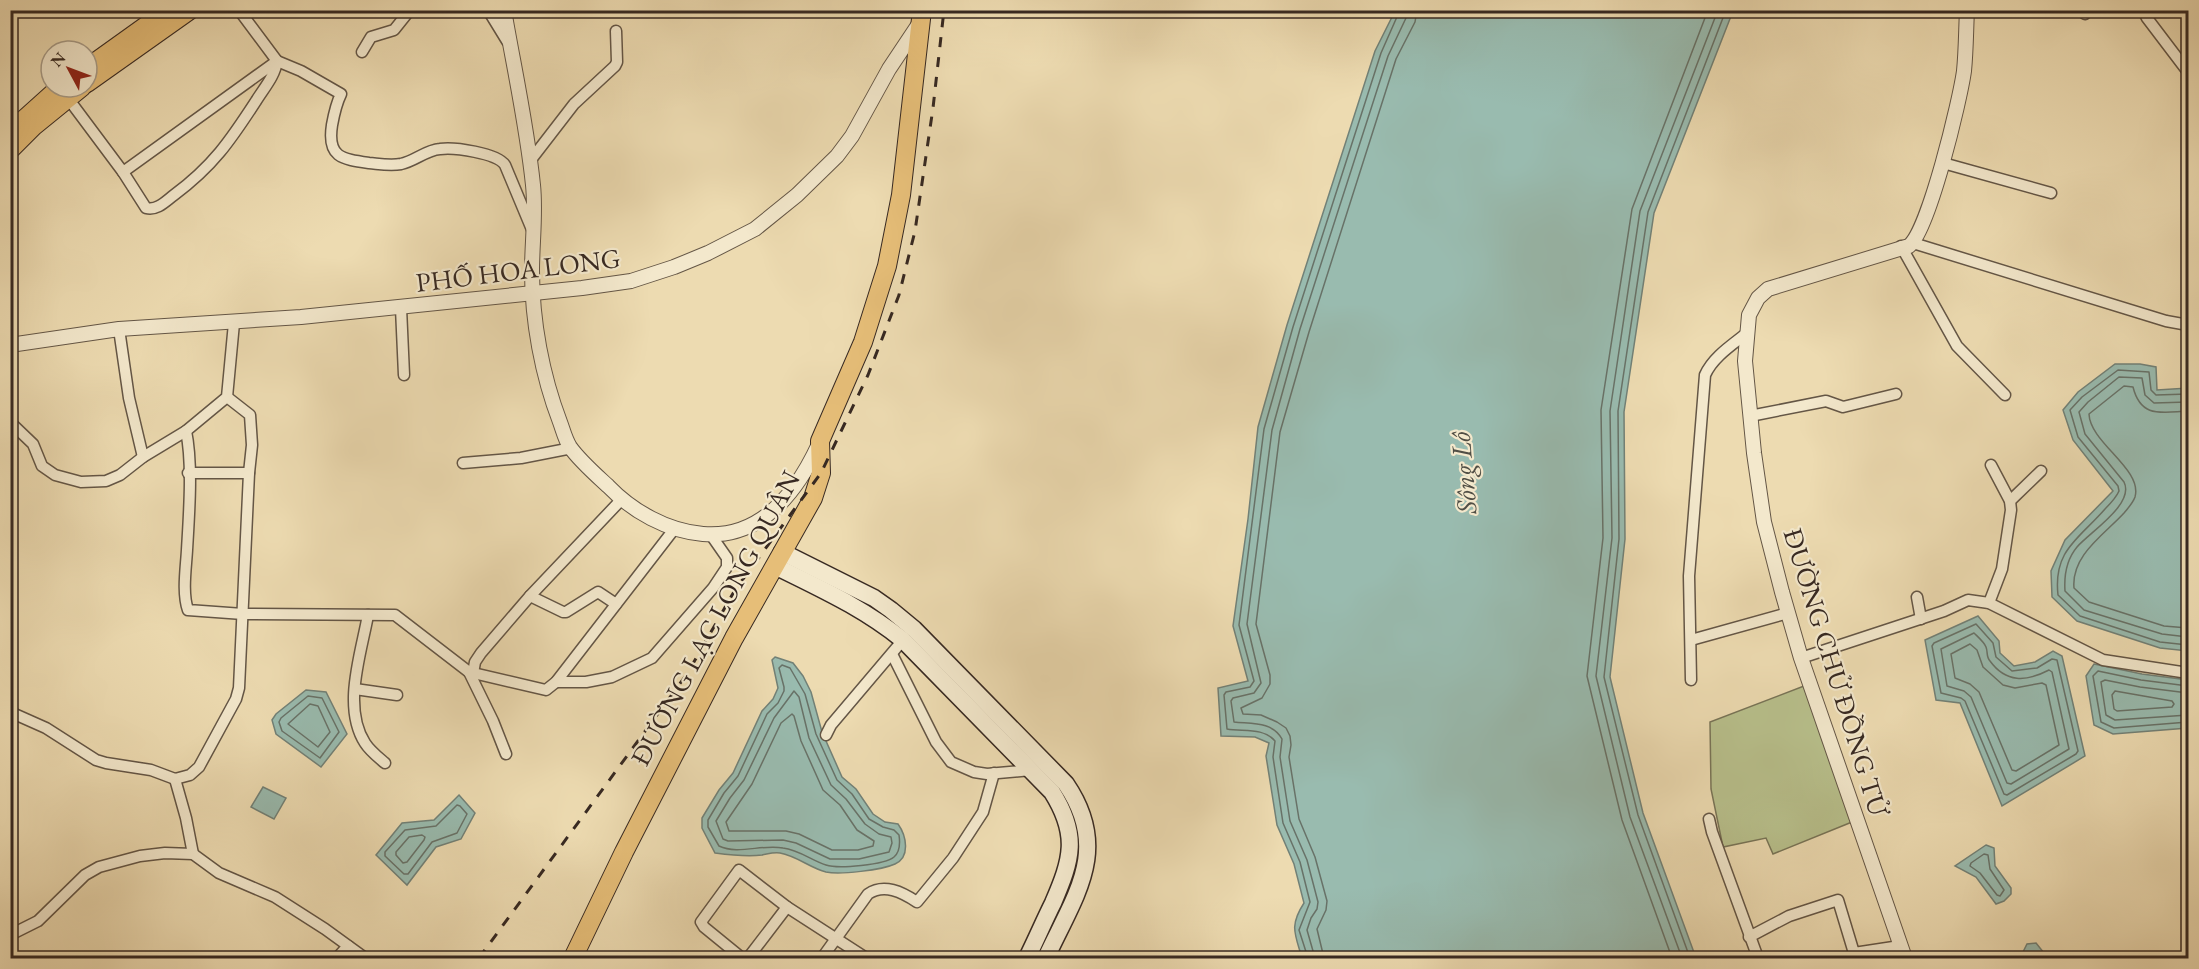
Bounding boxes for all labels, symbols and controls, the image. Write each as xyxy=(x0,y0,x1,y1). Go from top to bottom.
north arrow xyxy=(39,39,99,99)
text: N xyxy=(46,48,70,71)
street label: PHỐ HOA LONG xyxy=(414,240,622,300)
water label: Sông Lô xyxy=(1441,429,1485,517)
street label: ĐƯỜNG LẠC LONG QUÂN xyxy=(622,464,808,771)
street label: ĐƯỜNG CHỬ ĐỒNG TỬ xyxy=(1776,524,1897,822)

